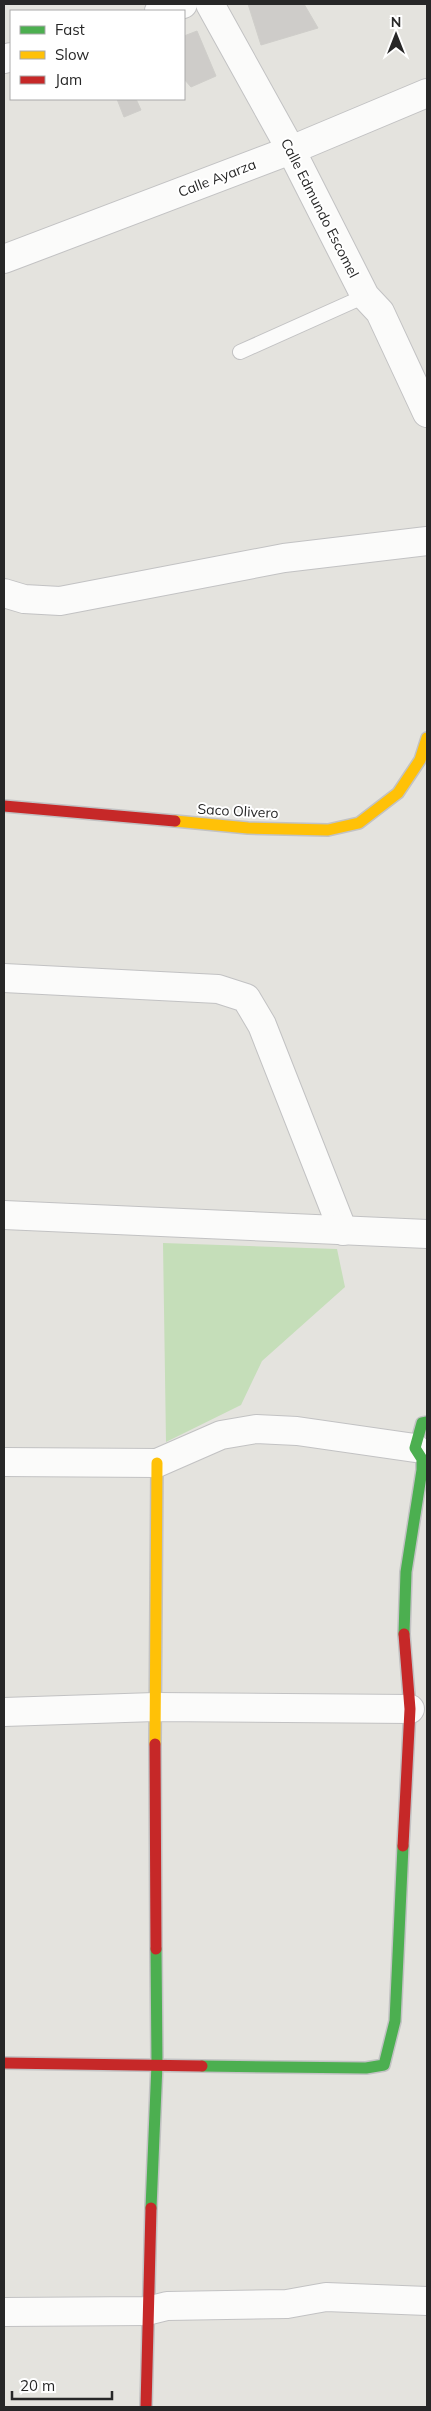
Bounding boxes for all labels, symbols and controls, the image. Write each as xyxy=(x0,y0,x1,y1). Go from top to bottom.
legend xyxy=(10,10,185,100)
north arrow xyxy=(371,10,421,60)
text: N xyxy=(391,13,401,31)
text: Fast xyxy=(55,20,85,39)
text: Slow xyxy=(55,45,89,64)
text: Jam xyxy=(55,70,82,89)
street label: Calle Edmundo Escomel xyxy=(277,135,363,281)
street label: Calle Ayarza xyxy=(175,155,259,201)
street label: Saco Olivero xyxy=(197,800,279,822)
scale bar xyxy=(12,2368,112,2400)
text: 20 m xyxy=(20,2376,55,2395)

